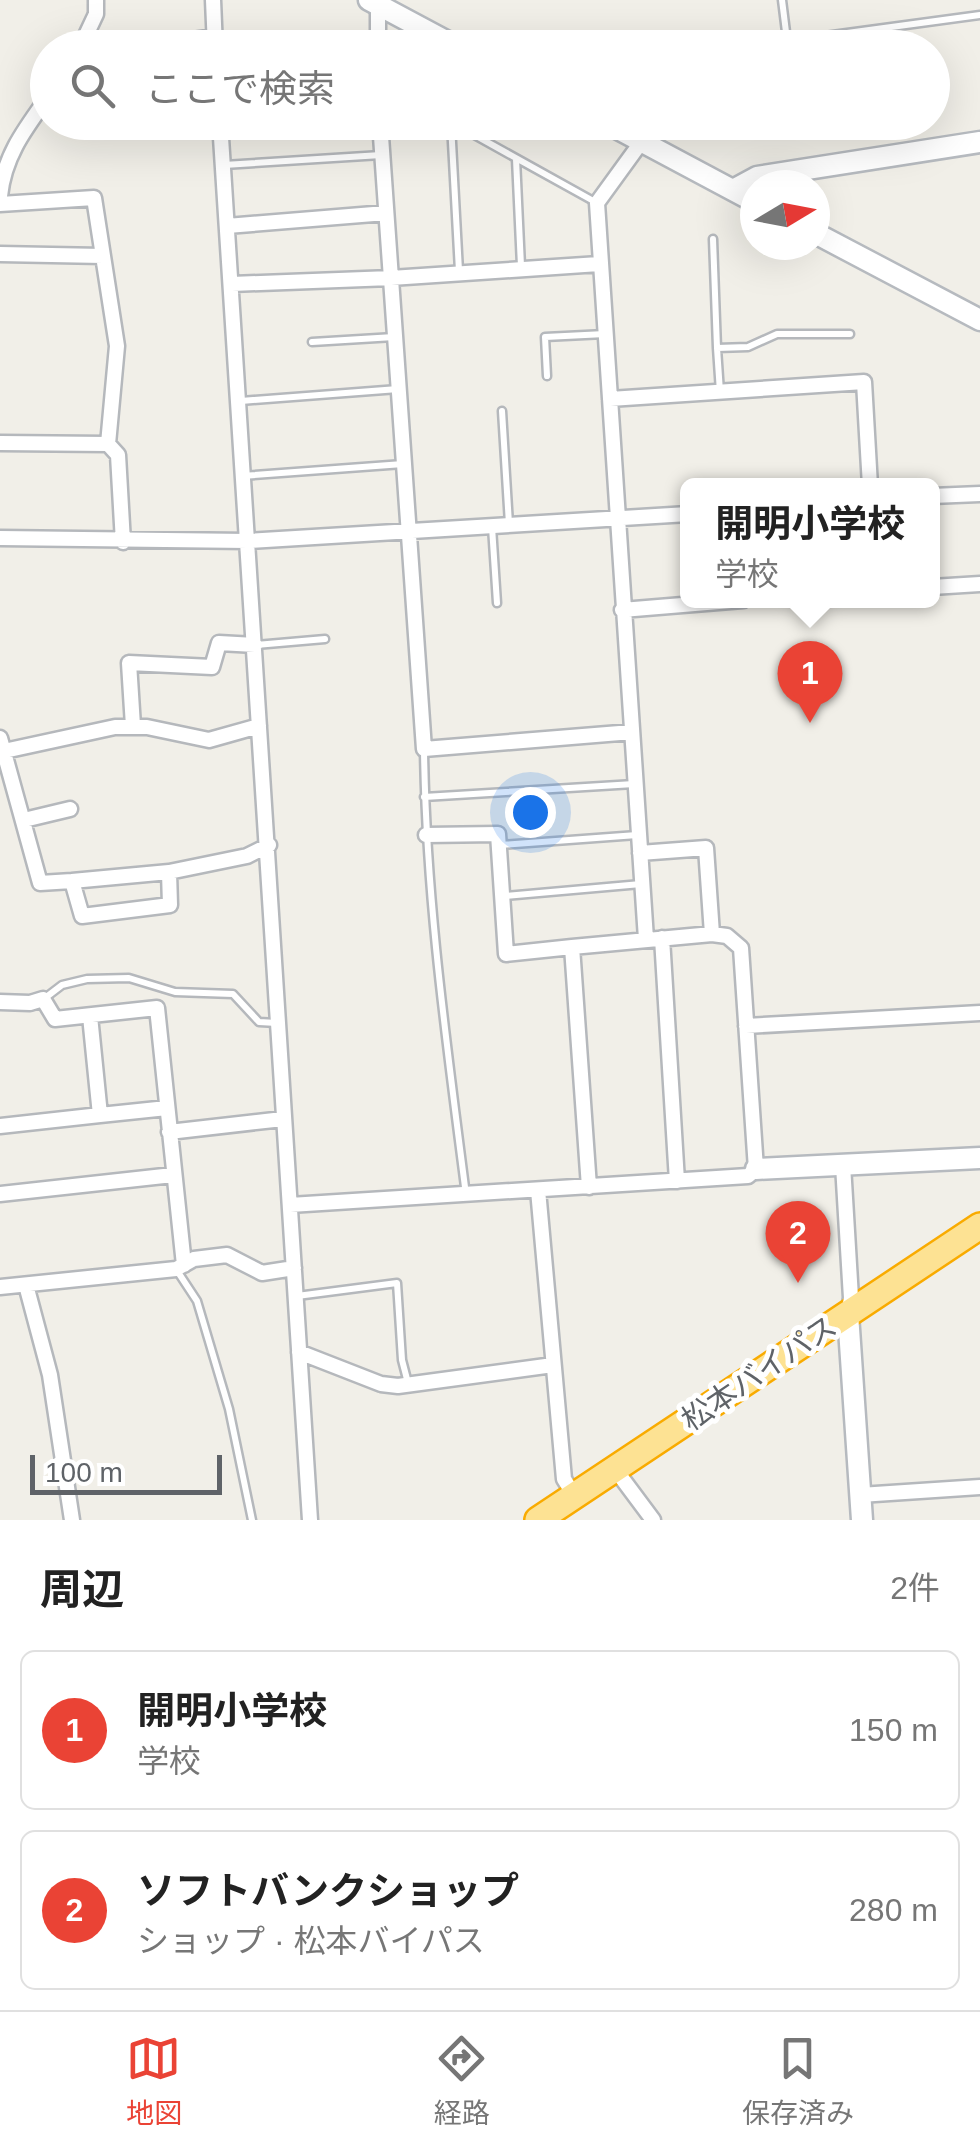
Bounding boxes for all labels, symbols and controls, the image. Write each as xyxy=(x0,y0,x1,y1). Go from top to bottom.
search box xyxy=(30,30,950,140)
icon: search xyxy=(65,58,120,113)
text: ここで検索 xyxy=(145,68,335,110)
north arrow xyxy=(740,170,830,260)
popup xyxy=(680,478,940,608)
text: 開明小学校 xyxy=(715,503,905,545)
text: 学校 xyxy=(715,556,779,592)
pin: 1 xyxy=(778,640,842,723)
your location xyxy=(505,787,556,838)
pin: 2 xyxy=(766,1200,830,1283)
street label: 松本バイパス xyxy=(675,1309,843,1437)
scale bar xyxy=(30,1450,222,1494)
text: 100 m xyxy=(45,1457,123,1488)
text: 周辺 xyxy=(40,1566,124,1613)
text: 2件 xyxy=(890,1570,940,1606)
text: 開明小学校 xyxy=(137,1690,327,1732)
text: 1 xyxy=(66,1712,83,1748)
text: 150 m xyxy=(849,1712,938,1748)
text: 学校 xyxy=(137,1743,201,1779)
text: ソフトバンクショップ xyxy=(137,1870,519,1912)
text: 2 xyxy=(66,1892,83,1928)
text: 280 m xyxy=(849,1892,938,1928)
text: ショップ · 松本バイパス xyxy=(137,1923,485,1959)
tab: 地図 xyxy=(126,2031,182,2131)
tab: 経路 xyxy=(434,2031,490,2131)
tab: 保存済み xyxy=(742,2031,854,2131)

